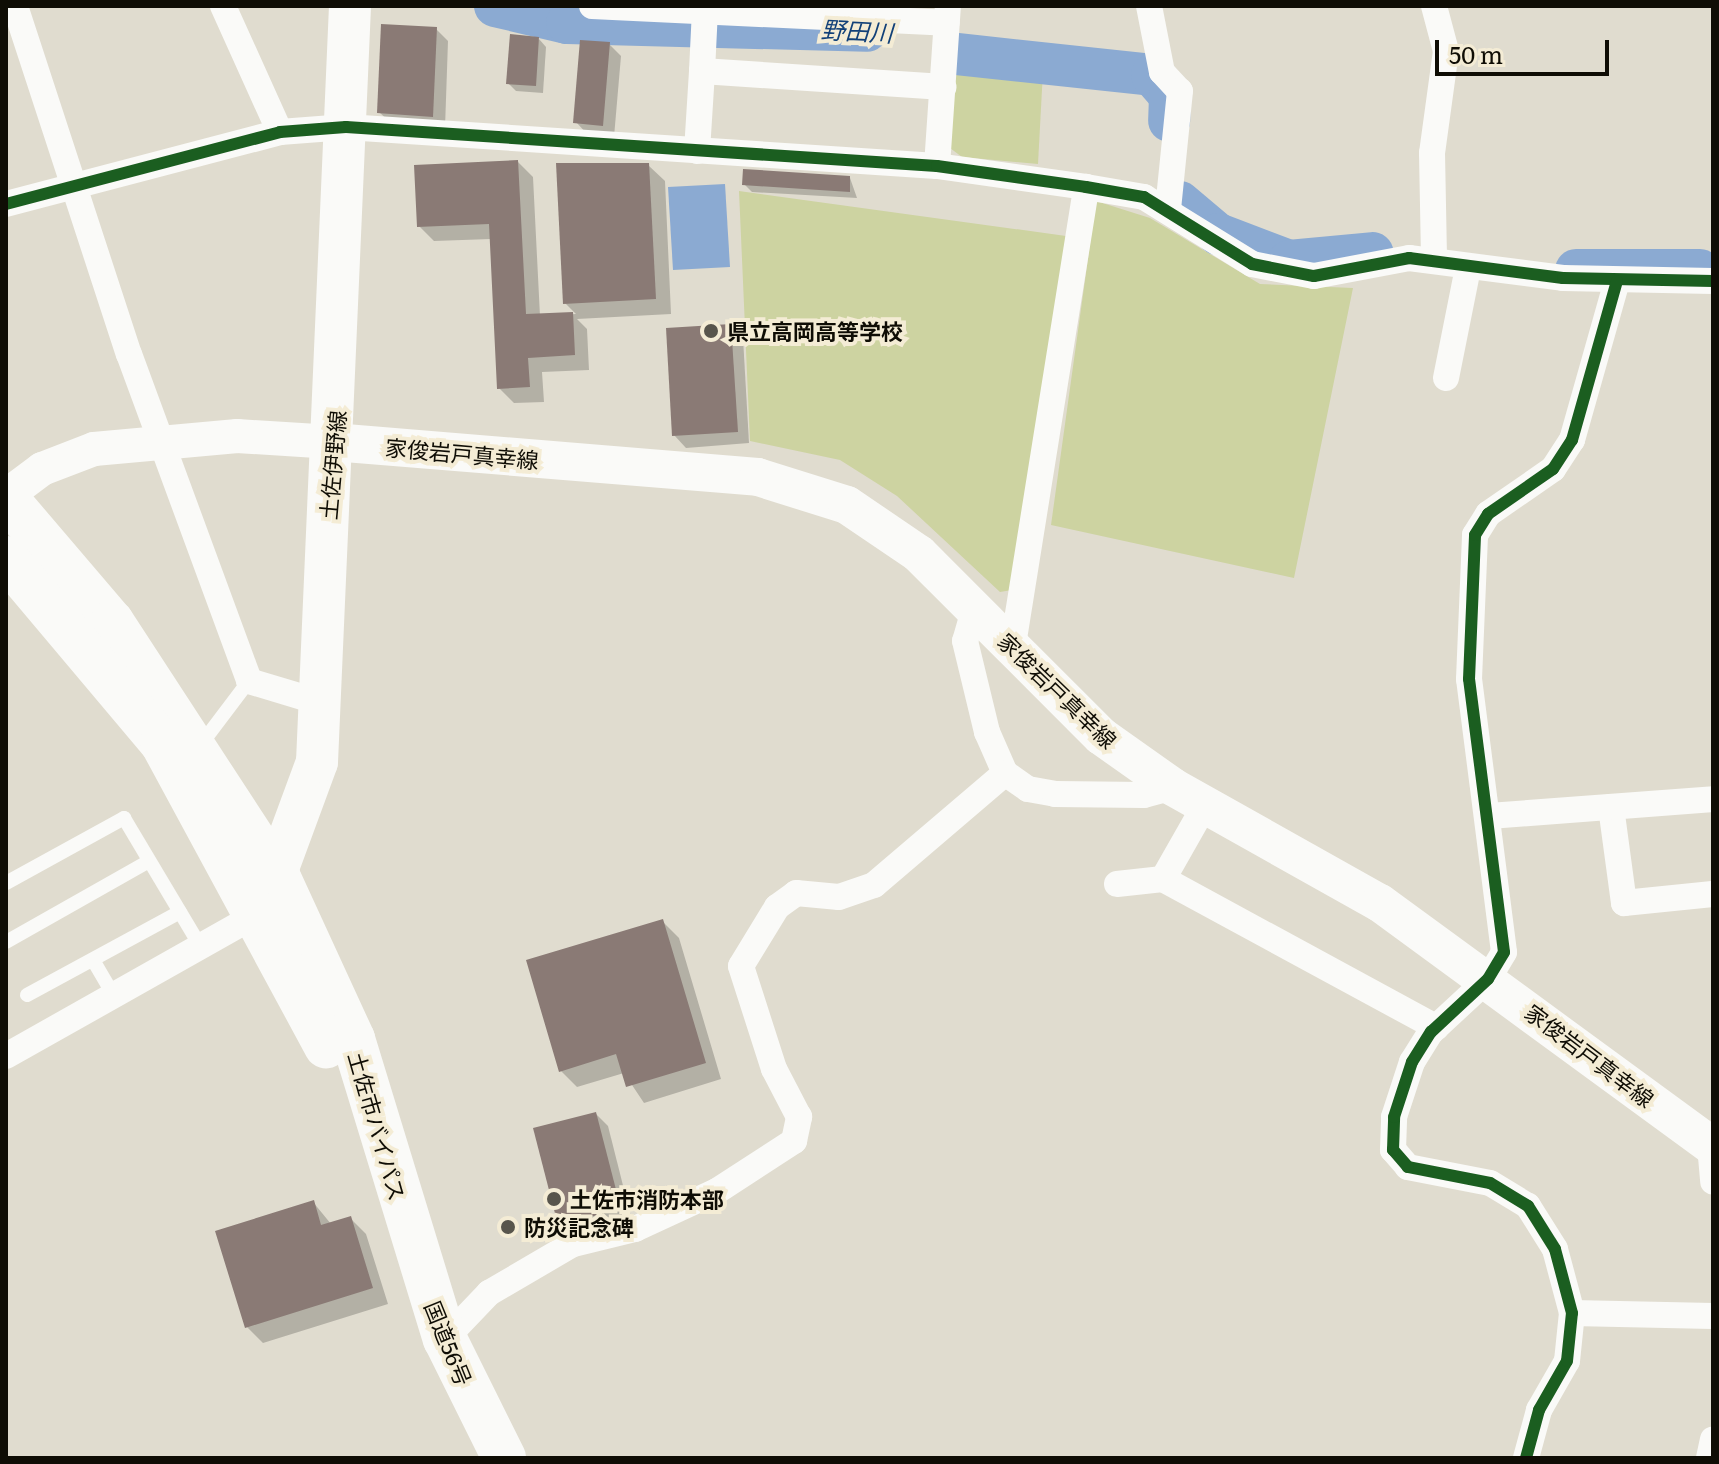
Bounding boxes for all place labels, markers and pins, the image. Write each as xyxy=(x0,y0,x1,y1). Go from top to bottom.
place label: 県立高岡高等学校 xyxy=(727,318,903,344)
marker: 県立高岡高等学校 xyxy=(702,322,720,340)
place label: 土佐市消防本部 xyxy=(570,1186,724,1212)
marker: 土佐市消防本部 xyxy=(545,1190,563,1208)
place label: 防災記念碑 xyxy=(524,1214,634,1240)
marker: 防災記念碑 xyxy=(499,1218,517,1236)

